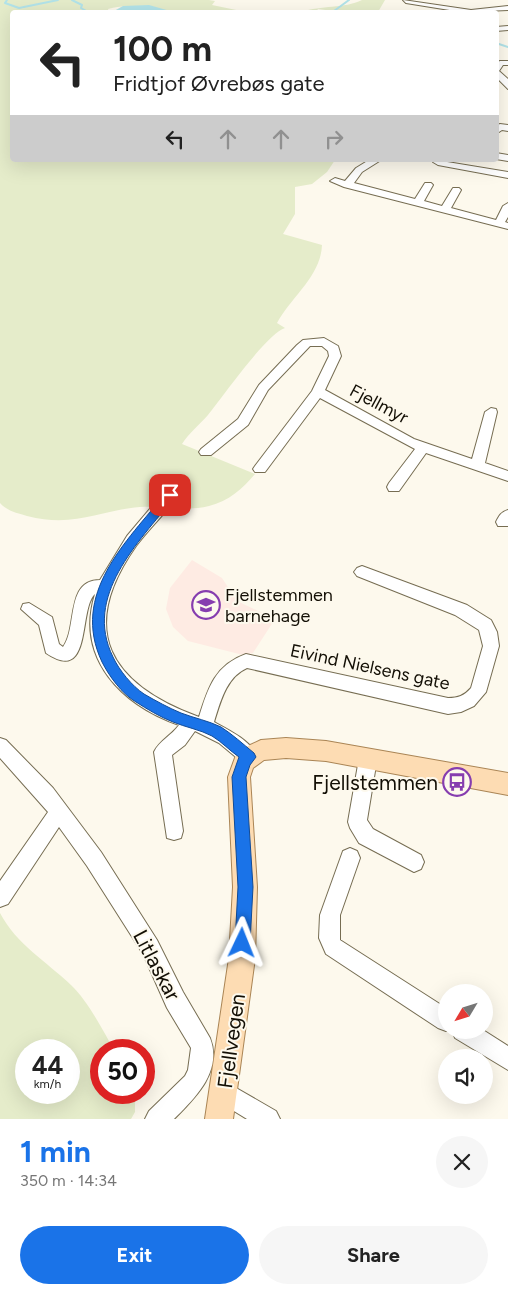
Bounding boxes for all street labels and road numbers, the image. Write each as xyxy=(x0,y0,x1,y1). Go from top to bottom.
street label: Fjellmyr xyxy=(346,379,412,429)
street label: Eivind Nielsens gate xyxy=(288,639,452,695)
street label: Litlaskar xyxy=(128,925,186,1005)
street label: Fjellvegen xyxy=(212,992,250,1090)

